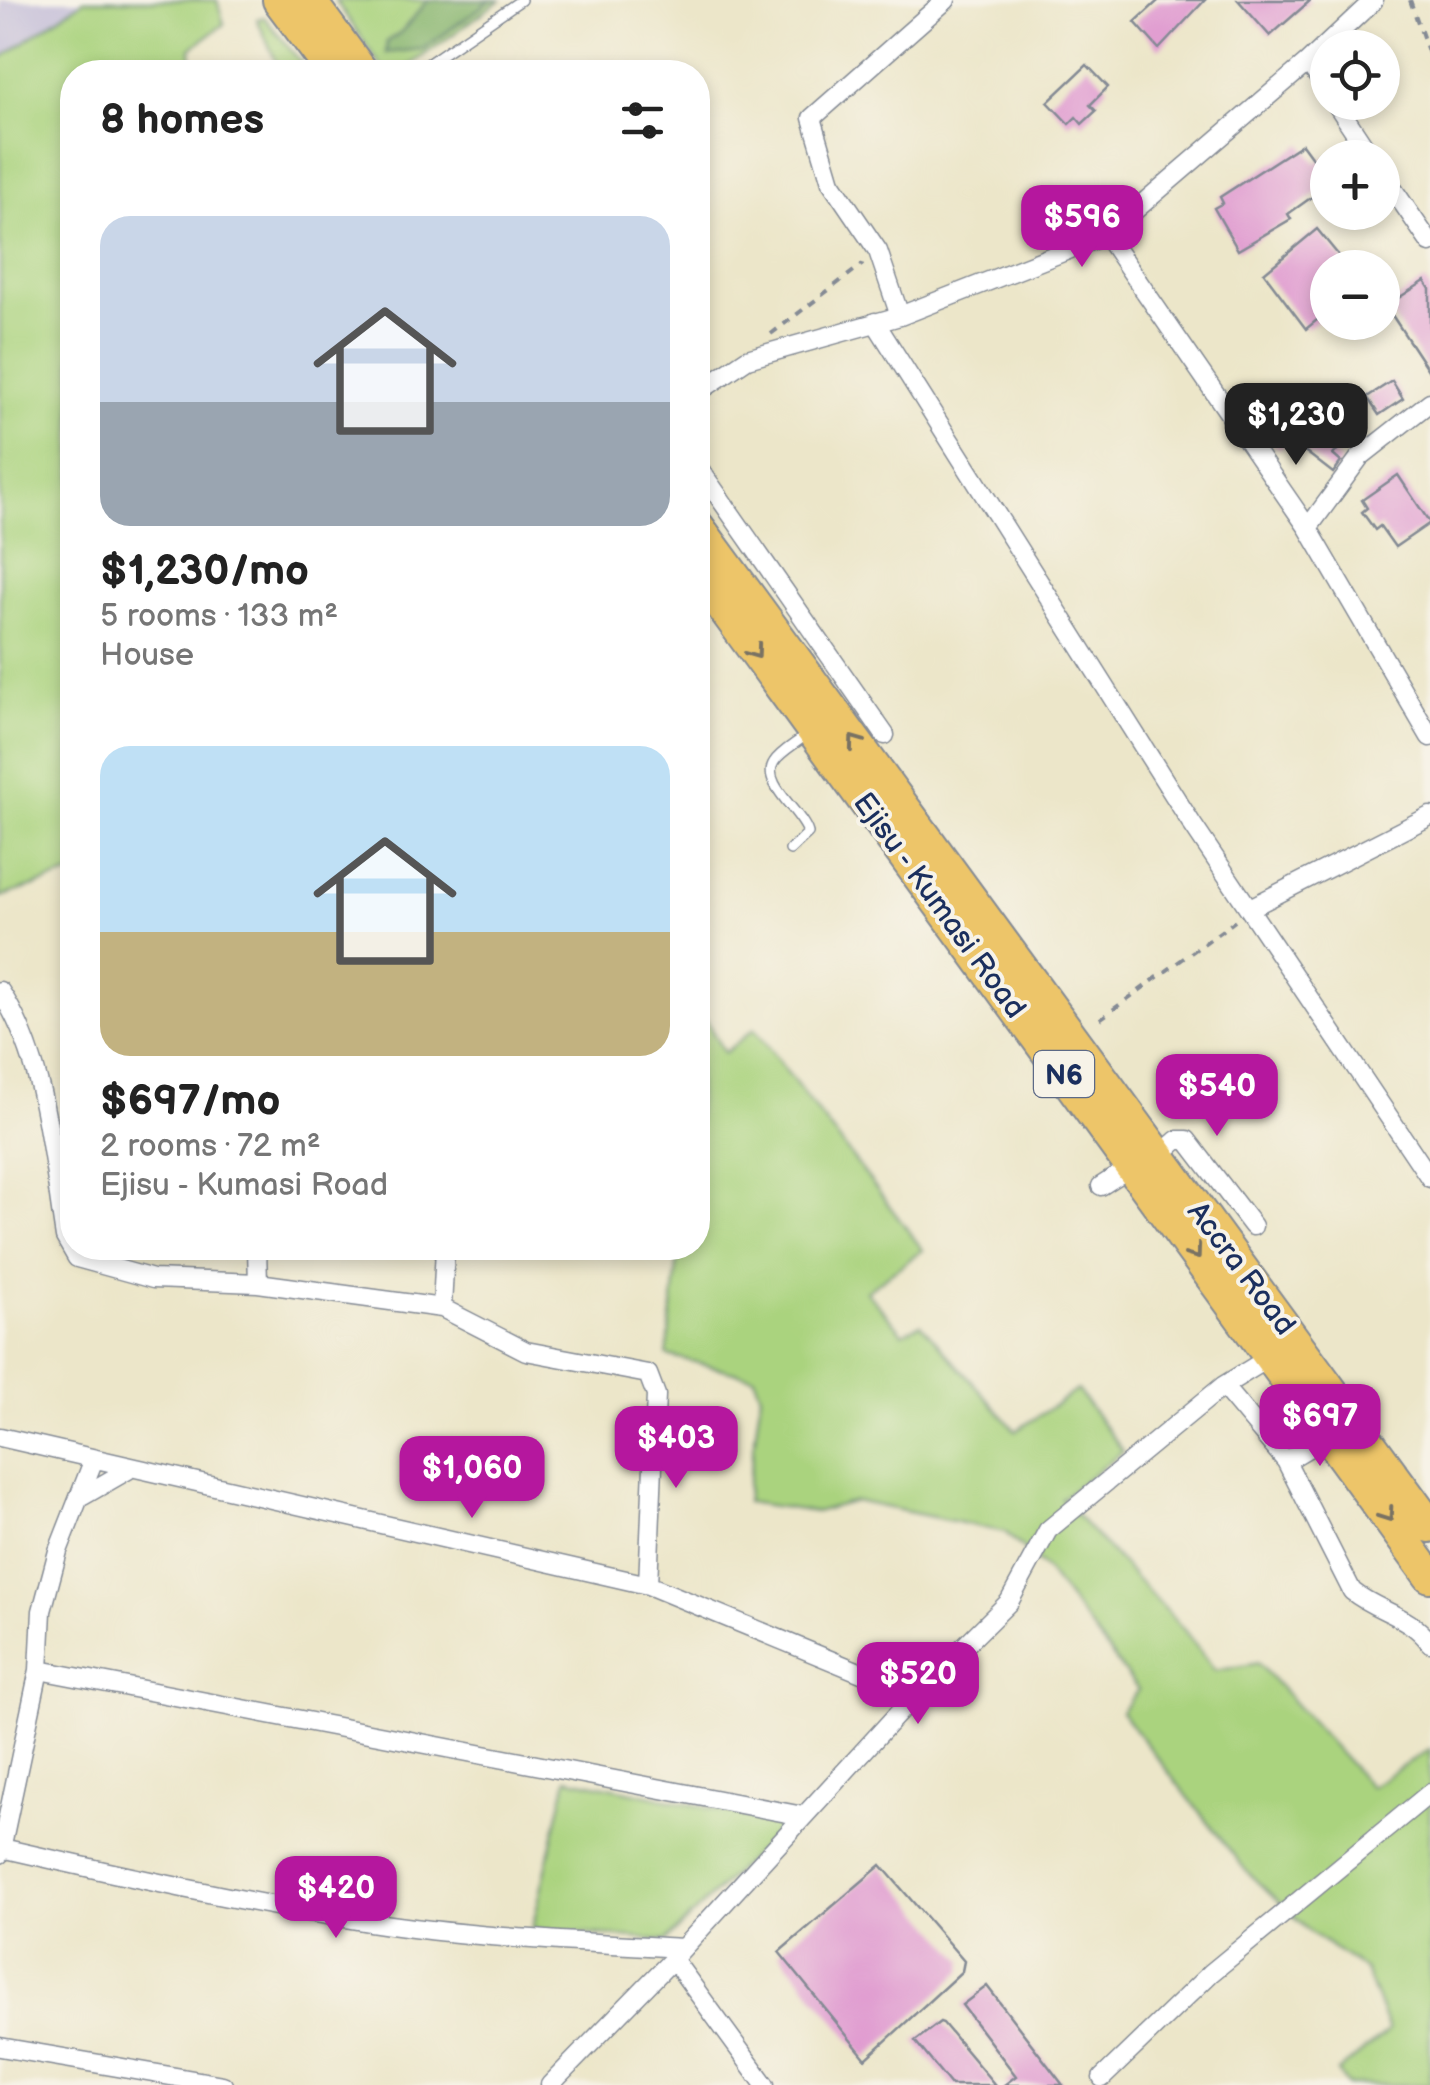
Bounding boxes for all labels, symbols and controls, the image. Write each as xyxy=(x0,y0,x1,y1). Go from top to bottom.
map controls xyxy=(1310,30,1400,340)
button: locate xyxy=(1310,30,1400,120)
icon: filters xyxy=(615,93,670,148)
text: 8 homes xyxy=(100,95,264,146)
button: + xyxy=(1310,140,1400,230)
pin: $596 xyxy=(1023,185,1141,270)
text: $596 xyxy=(1043,198,1121,237)
button: − xyxy=(1310,250,1400,340)
icon: home xyxy=(295,281,475,461)
pin: $1,230 xyxy=(1215,383,1377,468)
text: $1,230 xyxy=(1247,396,1345,435)
text: $1,230/mo xyxy=(100,546,309,597)
text: 5 rooms · 133 m² xyxy=(100,597,338,636)
text: House xyxy=(100,636,194,675)
one-way arrow xyxy=(743,641,761,659)
one-way arrow xyxy=(849,735,866,753)
street label: Ejisu - Kumasi Road xyxy=(845,786,1033,1025)
icon: home xyxy=(295,811,475,991)
road number: N6 xyxy=(1034,1051,1094,1097)
pin: $540 xyxy=(1158,1054,1276,1139)
text: $540 xyxy=(1178,1067,1256,1106)
text: $697/mo xyxy=(100,1076,280,1127)
text: 2 rooms · 72 m² xyxy=(100,1127,321,1166)
text: Ejisu - Kumasi Road xyxy=(100,1166,388,1205)
street label: Accra Road xyxy=(1179,1195,1303,1342)
one-way arrow xyxy=(1183,1242,1200,1260)
pin: $697 xyxy=(1261,1384,1379,1469)
text: $697 xyxy=(1282,1397,1358,1436)
pin: $403 xyxy=(617,1406,735,1491)
text: $403 xyxy=(637,1419,715,1458)
pin: $1,060 xyxy=(391,1436,553,1521)
text: $1,060 xyxy=(422,1449,522,1488)
one-way arrow xyxy=(1375,1504,1393,1523)
pin: $520 xyxy=(859,1642,977,1727)
text: $520 xyxy=(879,1655,957,1694)
pin: $420 xyxy=(277,1856,395,1941)
text: $420 xyxy=(297,1869,375,1908)

